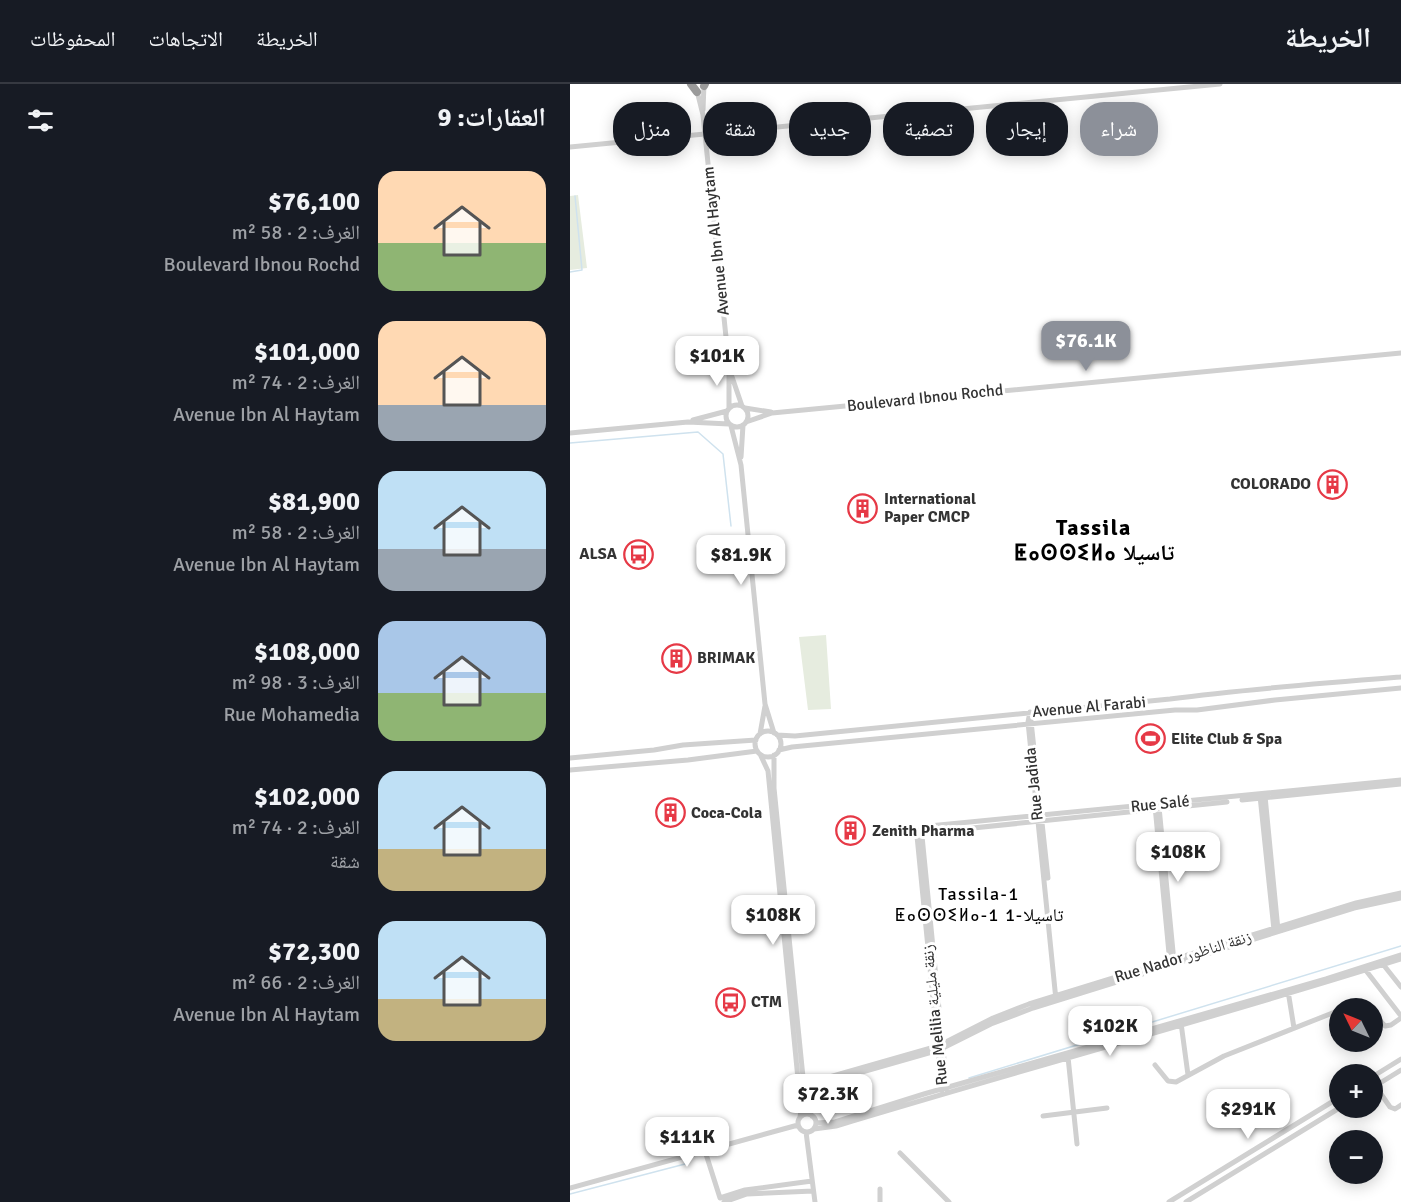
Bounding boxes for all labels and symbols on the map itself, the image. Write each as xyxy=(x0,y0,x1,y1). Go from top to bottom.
street label: Avenue Ibn Al Haytam xyxy=(698,166,734,316)
pin: $76.1K xyxy=(1037,321,1135,372)
pin: $101K xyxy=(675,336,759,387)
street label: Boulevard Ibnou Rochd xyxy=(846,380,1004,416)
building icon: COLORADO xyxy=(1316,468,1348,500)
place label: COLORADO xyxy=(1230,474,1311,494)
place label: International Paper CMCP xyxy=(884,489,976,527)
building icon: International Paper CMCP xyxy=(847,492,879,524)
district label: Tassila ⵟⴰⵙⵙⵉⵍⴰ تاسيلا xyxy=(1014,514,1174,566)
pin: $81.9K xyxy=(692,535,790,586)
bus stop icon: ALSA xyxy=(622,538,654,570)
place label: ALSA xyxy=(579,544,618,564)
building icon: BRIMAK xyxy=(660,642,692,674)
place label: BRIMAK xyxy=(697,648,755,668)
street label: Avenue Al Farabi xyxy=(1031,692,1147,722)
sports icon: Elite Club & Spa xyxy=(1134,723,1166,755)
place label: Elite Club & Spa xyxy=(1171,729,1282,749)
street label: Rue Jadida xyxy=(1020,746,1048,822)
street label: Rue Salé xyxy=(1130,791,1190,817)
building icon: Coca-Cola xyxy=(654,797,686,829)
place label: Coca-Cola xyxy=(691,803,762,823)
building icon: Zenith Pharma xyxy=(835,815,867,847)
place label: Zenith Pharma xyxy=(872,821,974,841)
pin: $108K xyxy=(1136,832,1220,883)
district label: Tassila-1 ⵟⴰⵙⵙⵉⵍⴰ-1 1-تاسيلا xyxy=(894,883,1064,926)
pin: $108K xyxy=(731,895,815,946)
street label: Rue Nador زنقة الناظور xyxy=(1112,927,1254,987)
street label: Rue Melilia زنقة مليلية xyxy=(918,944,952,1086)
bus stop icon: CTM xyxy=(714,986,746,1018)
place label: CTM xyxy=(751,992,782,1012)
north arrow xyxy=(1329,998,1383,1052)
pin: $102K xyxy=(1068,1006,1152,1057)
pin: $72.3K xyxy=(779,1074,877,1125)
pin: $291K xyxy=(1206,1089,1290,1140)
pin: $111K xyxy=(645,1117,729,1168)

